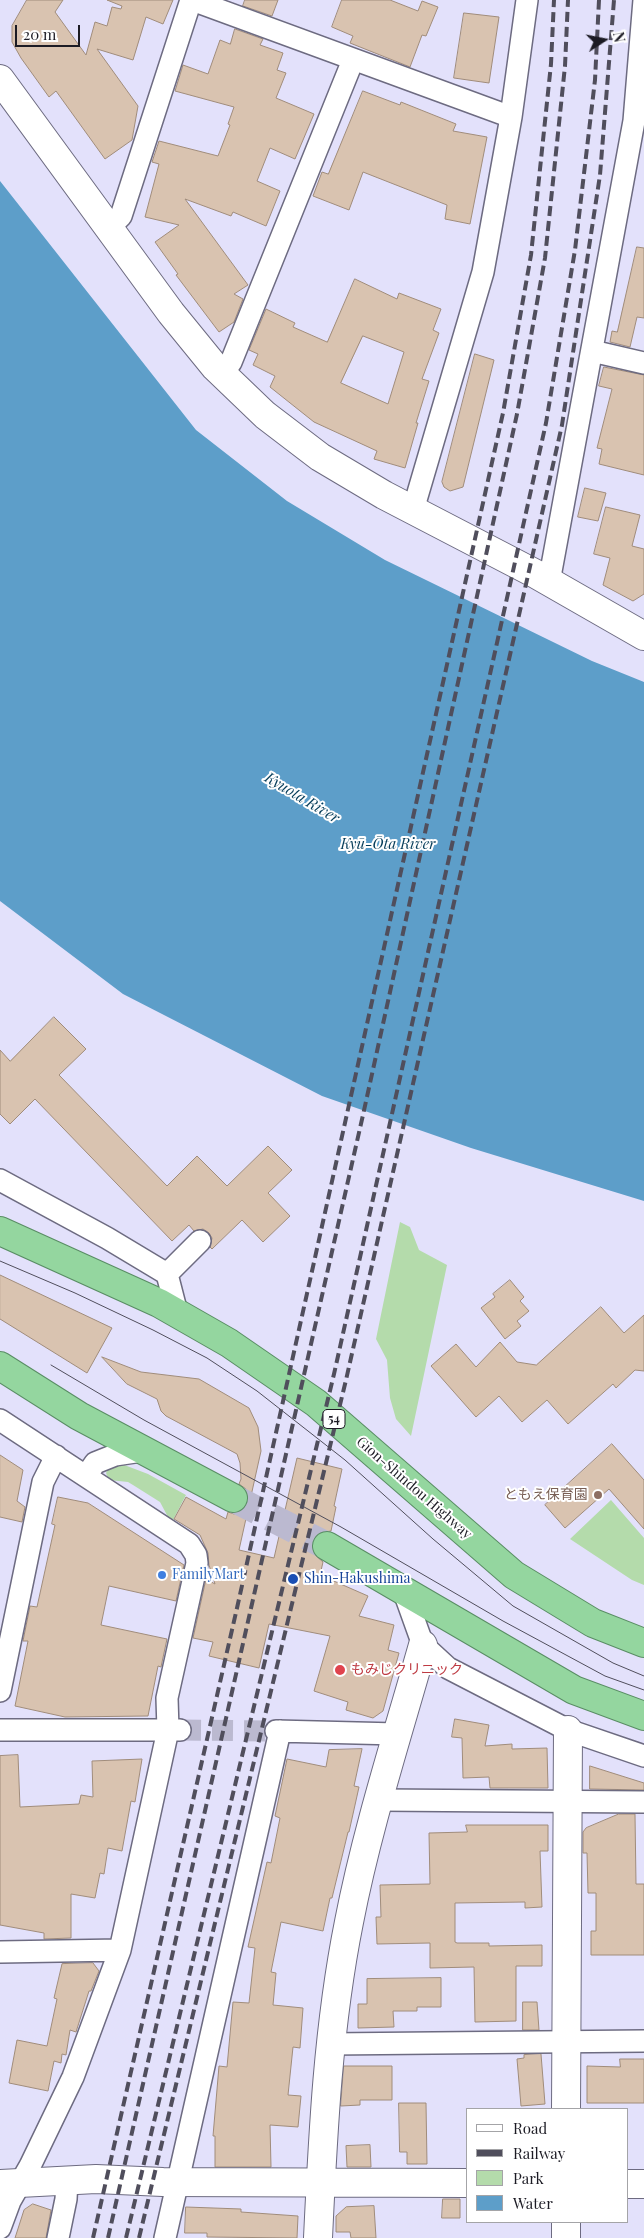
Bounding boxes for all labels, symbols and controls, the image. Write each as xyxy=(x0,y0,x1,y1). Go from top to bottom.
scale bar xyxy=(18,15,82,47)
north arrow xyxy=(579,15,629,65)
text: 20 m xyxy=(23,24,56,44)
text: N xyxy=(609,30,630,44)
water label: Kyuota River xyxy=(261,769,343,827)
water label: Kyū-Ōta River xyxy=(341,835,435,853)
road number: 54 xyxy=(323,1410,345,1428)
street label: Gion-Shindou Highway xyxy=(353,1433,475,1543)
place label: ともえ保育園 xyxy=(504,1487,588,1503)
marker: ともえ保育園 xyxy=(592,1489,604,1501)
place label: FamilyMart xyxy=(172,1567,244,1583)
marker: FamilyMart xyxy=(156,1569,168,1581)
place label: Shin-Hakushima xyxy=(304,1571,410,1587)
marker: Shin-Hakushima xyxy=(286,1572,300,1586)
place label: もみじクリニック xyxy=(351,1662,463,1678)
marker: もみじクリニック xyxy=(333,1663,347,1677)
legend xyxy=(467,2108,629,2223)
text: Road xyxy=(513,2118,547,2138)
text: Railway xyxy=(513,2143,565,2163)
text: Park xyxy=(513,2168,544,2188)
text: Water xyxy=(513,2193,553,2213)

